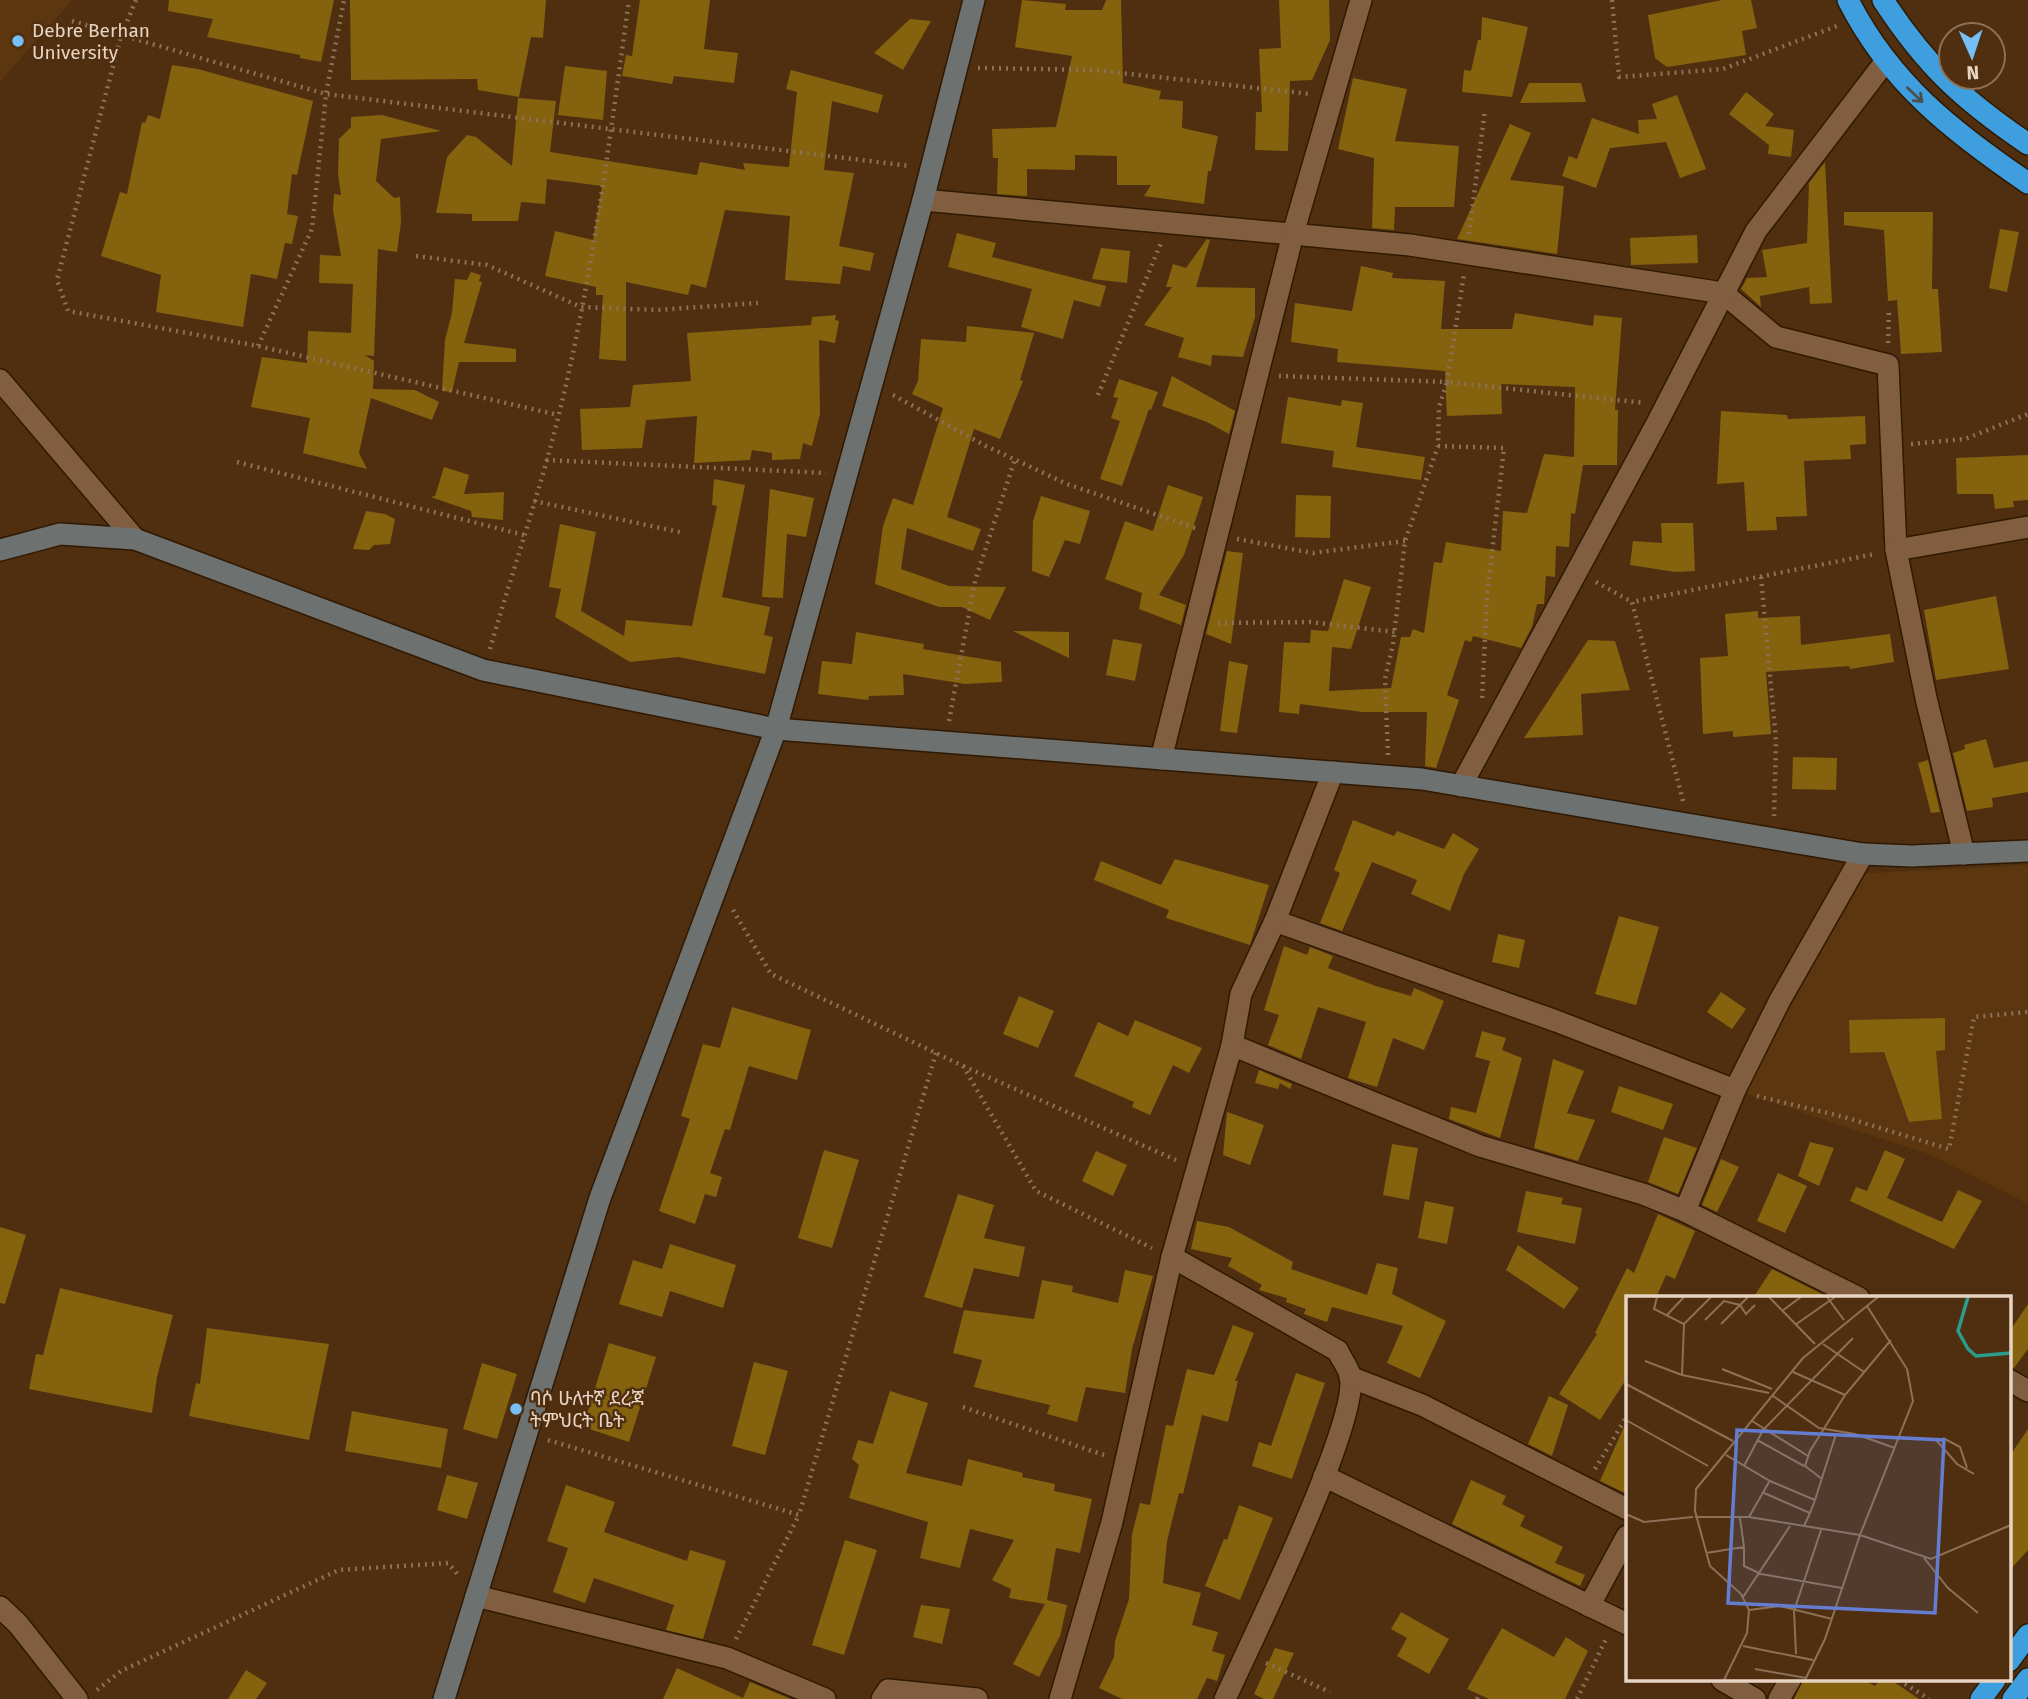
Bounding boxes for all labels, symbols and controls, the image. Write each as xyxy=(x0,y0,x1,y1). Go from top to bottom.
place label: Debre Berhan University xyxy=(32,19,150,64)
north arrow xyxy=(1937,21,2007,91)
marker: Debre Berhan University xyxy=(10,33,26,49)
text: N xyxy=(1966,61,1980,84)
one-way arrow xyxy=(1907,87,1924,104)
inset map xyxy=(1626,1296,2010,1682)
place label: ባሶ ሁለተኛ ደረጃ ትምህርት ቤት xyxy=(530,1387,644,1432)
marker: ባሶ ሁለተኛ ደረጃ ትምህርት ቤት xyxy=(508,1401,524,1417)

